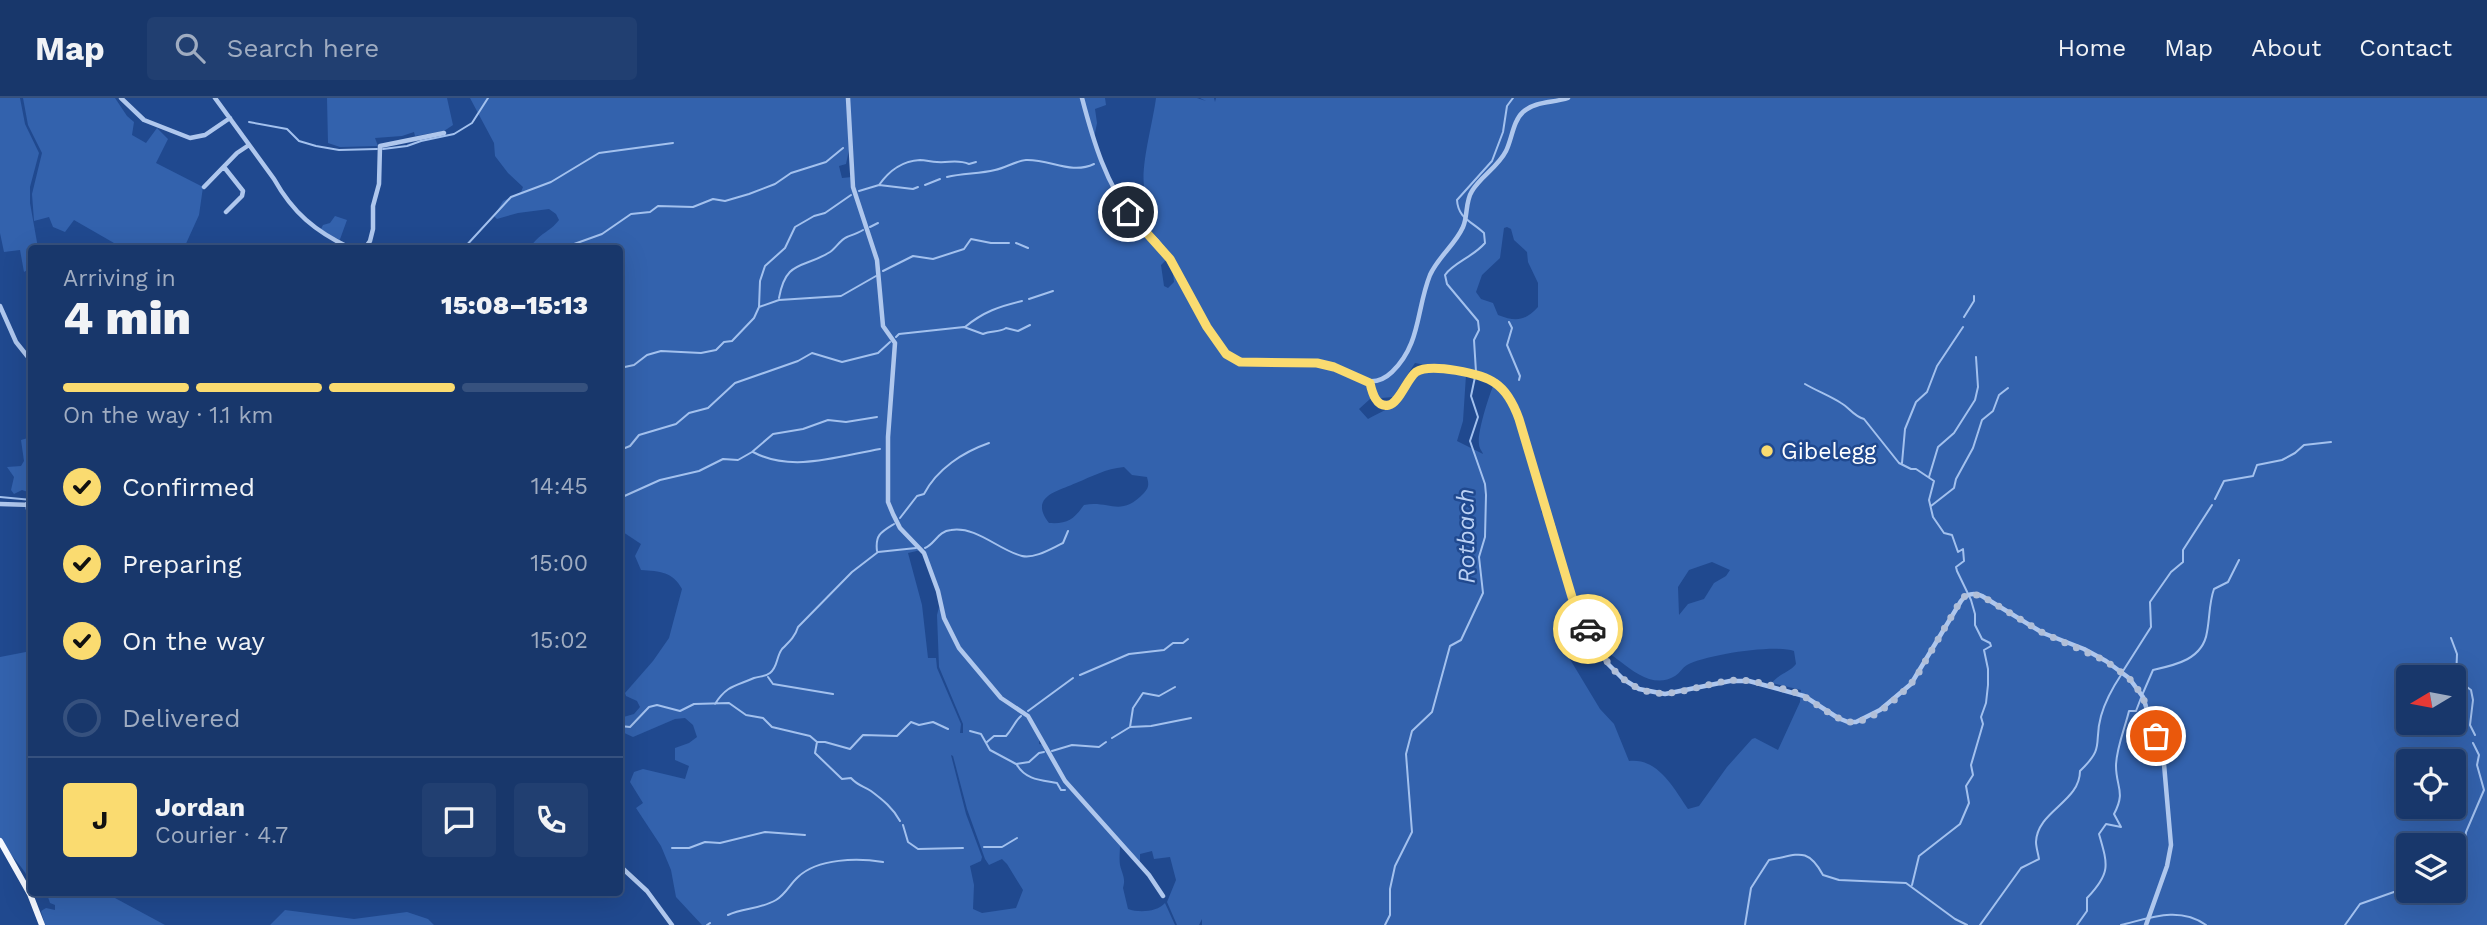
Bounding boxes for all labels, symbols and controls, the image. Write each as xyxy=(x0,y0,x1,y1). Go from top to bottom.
search box xyxy=(147,17,637,80)
text: Map xyxy=(35,29,105,68)
icon: search xyxy=(171,29,209,67)
text: Search here xyxy=(227,33,379,63)
text: Home xyxy=(2058,34,2126,62)
text: Map xyxy=(2164,34,2213,62)
text: About xyxy=(2251,34,2321,62)
text: Contact xyxy=(2359,34,2452,62)
pin xyxy=(1098,182,1158,242)
icon: home xyxy=(1109,193,1147,231)
text: Arriving in xyxy=(63,265,176,292)
text: 15:08–15:13 xyxy=(441,290,588,320)
text: 4 min xyxy=(63,291,191,345)
text: On the way · 1.1 km xyxy=(63,402,273,429)
place label: Gibelegg xyxy=(1781,438,1877,465)
marker: Gibelegg xyxy=(1759,443,1775,459)
icon: check xyxy=(63,468,101,506)
text: Confirmed xyxy=(122,472,255,502)
text: 14:45 xyxy=(531,473,588,500)
water label: Rotbach xyxy=(1451,488,1481,584)
icon: check xyxy=(63,545,101,583)
text: Preparing xyxy=(122,549,242,579)
text: 15:00 xyxy=(530,550,588,577)
courier xyxy=(1553,594,1623,664)
icon: car xyxy=(1569,610,1607,648)
icon: check xyxy=(63,622,101,660)
text: On the way xyxy=(122,626,265,656)
text: 15:02 xyxy=(531,627,588,654)
north arrow xyxy=(2396,665,2466,735)
map controls xyxy=(2396,665,2466,903)
text: Delivered xyxy=(122,703,241,733)
pin xyxy=(2126,706,2186,766)
icon: bag xyxy=(2137,717,2175,755)
button: locate xyxy=(2396,749,2466,819)
button: chat xyxy=(422,783,496,857)
button: phone xyxy=(514,783,588,857)
text: Jordan xyxy=(155,792,245,822)
text: J xyxy=(92,805,108,835)
text: Courier · 4.7 xyxy=(155,822,288,849)
button: layers xyxy=(2396,833,2466,903)

